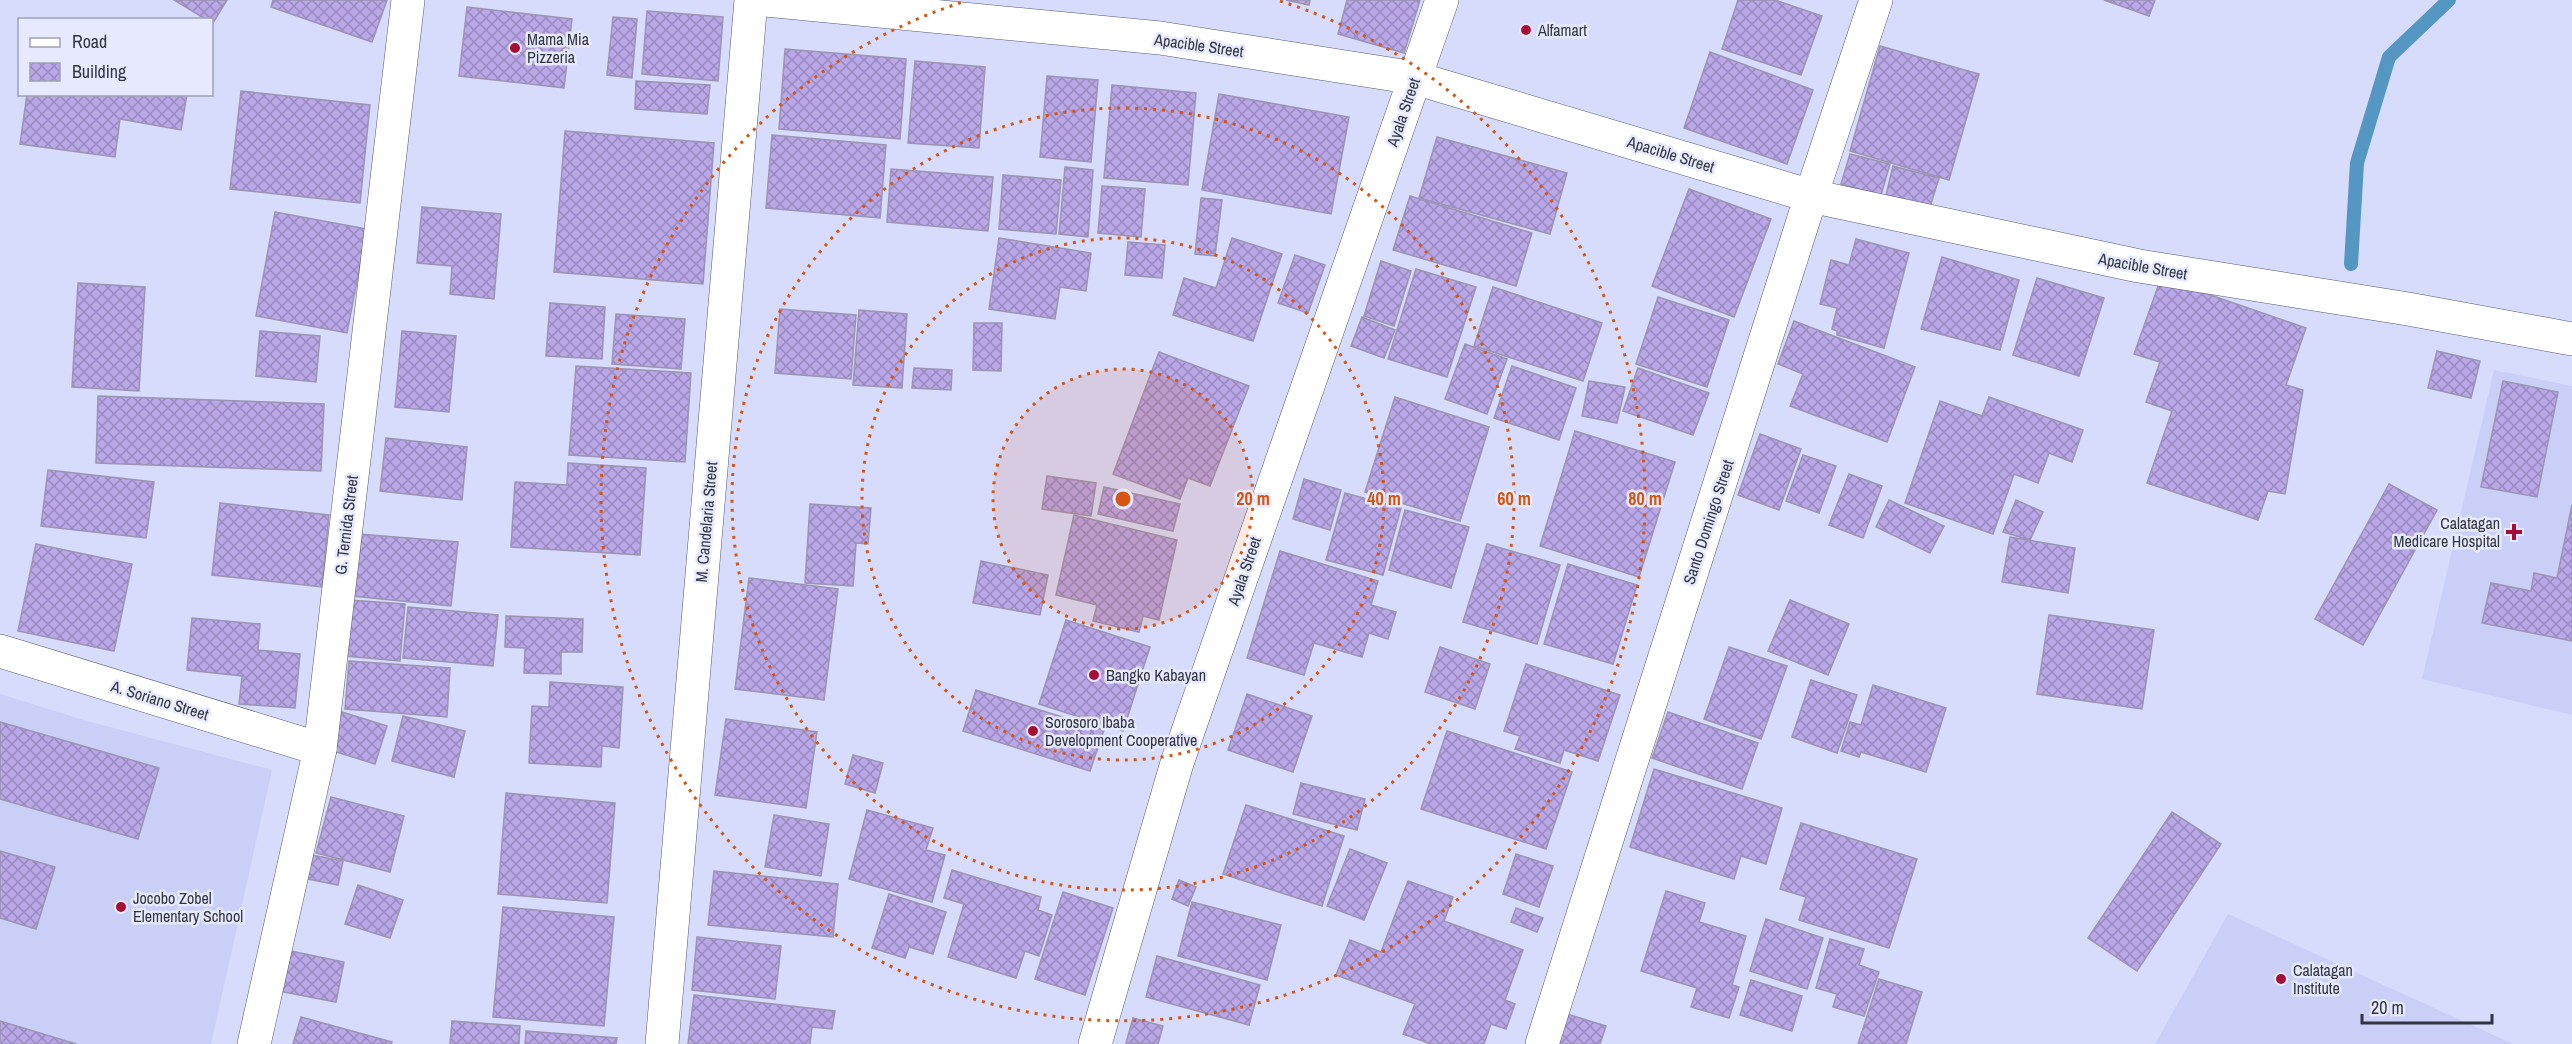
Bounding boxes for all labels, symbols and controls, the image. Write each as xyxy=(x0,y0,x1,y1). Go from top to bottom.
legend xyxy=(18,18,213,96)
place label: Alfamart xyxy=(1537,19,1587,41)
marker: Alfamart xyxy=(1519,23,1533,37)
place label: Mama Mia Pizzeria xyxy=(527,28,590,68)
street label: Apacible Street xyxy=(1152,28,1245,62)
text: Road xyxy=(72,29,107,54)
marker: Mama Mia Pizzeria xyxy=(508,41,522,55)
text: Building xyxy=(72,59,127,84)
street label: Ayala Street xyxy=(1381,74,1425,150)
street label: Apacible Street xyxy=(1624,130,1717,178)
street label: Apacible Street xyxy=(2096,247,2189,285)
street label: Santo Domingo Street xyxy=(1677,457,1739,587)
street label: M. Candelaria Street xyxy=(690,460,722,583)
street label: G. Ternida Street xyxy=(329,474,363,576)
text: 20 m xyxy=(1236,486,1270,511)
text: 40 m xyxy=(1367,486,1401,511)
text: 60 m xyxy=(1497,486,1531,511)
text: 80 m xyxy=(1628,486,1662,511)
centre of rings xyxy=(1113,489,1133,509)
place label: Calatagan Medicare Hospital xyxy=(2394,512,2500,552)
marker: Calatagan Medicare Hospital xyxy=(2505,523,2523,541)
street label: Ayala Street xyxy=(1222,533,1266,609)
place label: Bangko Kabayan xyxy=(1106,664,1206,686)
marker: Bangko Kabayan xyxy=(1087,668,1101,682)
street label: A. Soriano Street xyxy=(108,674,212,725)
place label: Sorosoro Ibaba Development Cooperative xyxy=(1045,711,1197,751)
marker: Sorosoro Ibaba Development Cooperative xyxy=(1026,724,1040,738)
place label: Jocobo Zobel Elementary School xyxy=(133,887,243,927)
marker: Jocobo Zobel Elementary School xyxy=(114,900,128,914)
place label: Calatagan Institute xyxy=(2293,959,2353,999)
marker: Calatagan Institute xyxy=(2274,972,2288,986)
scale bar xyxy=(2362,987,2492,1025)
text: 20 m xyxy=(2371,995,2404,1020)

